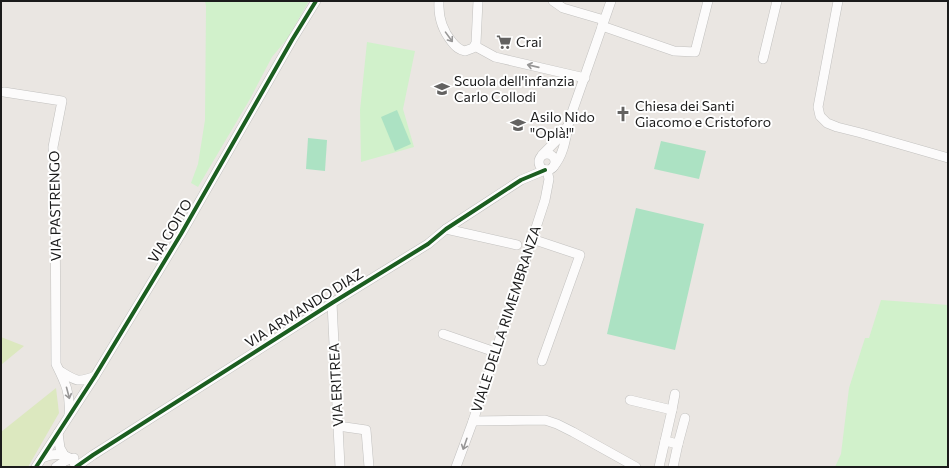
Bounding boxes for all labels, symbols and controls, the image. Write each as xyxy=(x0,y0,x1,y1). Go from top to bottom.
one-way arrow xyxy=(445,32,453,43)
supermarket icon: Crai xyxy=(495,33,513,51)
place label: Crai xyxy=(516,33,542,50)
one-way arrow xyxy=(527,61,540,69)
place label: Scuola dell'infanzia Carlo Collodi xyxy=(454,72,575,105)
school or university icon: Scuola dell'infanzia Carlo Collodi xyxy=(433,80,451,98)
place label: Chiesa dei Santi Giacomo e Cristoforo xyxy=(635,97,771,130)
church icon: Chiesa dei Santi Giacomo e Cristoforo xyxy=(614,105,632,123)
place label: Asilo Nido "Oplà!" xyxy=(530,108,595,141)
school or university icon: Asilo Nido "Oplà!" xyxy=(509,116,527,134)
street label: VIA PASTRENGO xyxy=(45,151,64,261)
street label: VIA GOITO xyxy=(144,196,195,266)
street label: VIALE DELLA RIMEMBRANZA xyxy=(467,223,544,414)
street label: VIA ARMANDO DIAZ xyxy=(241,264,366,351)
street label: VIA ERITREA xyxy=(325,342,346,427)
one-way arrow xyxy=(65,386,72,399)
one-way arrow xyxy=(460,438,468,450)

